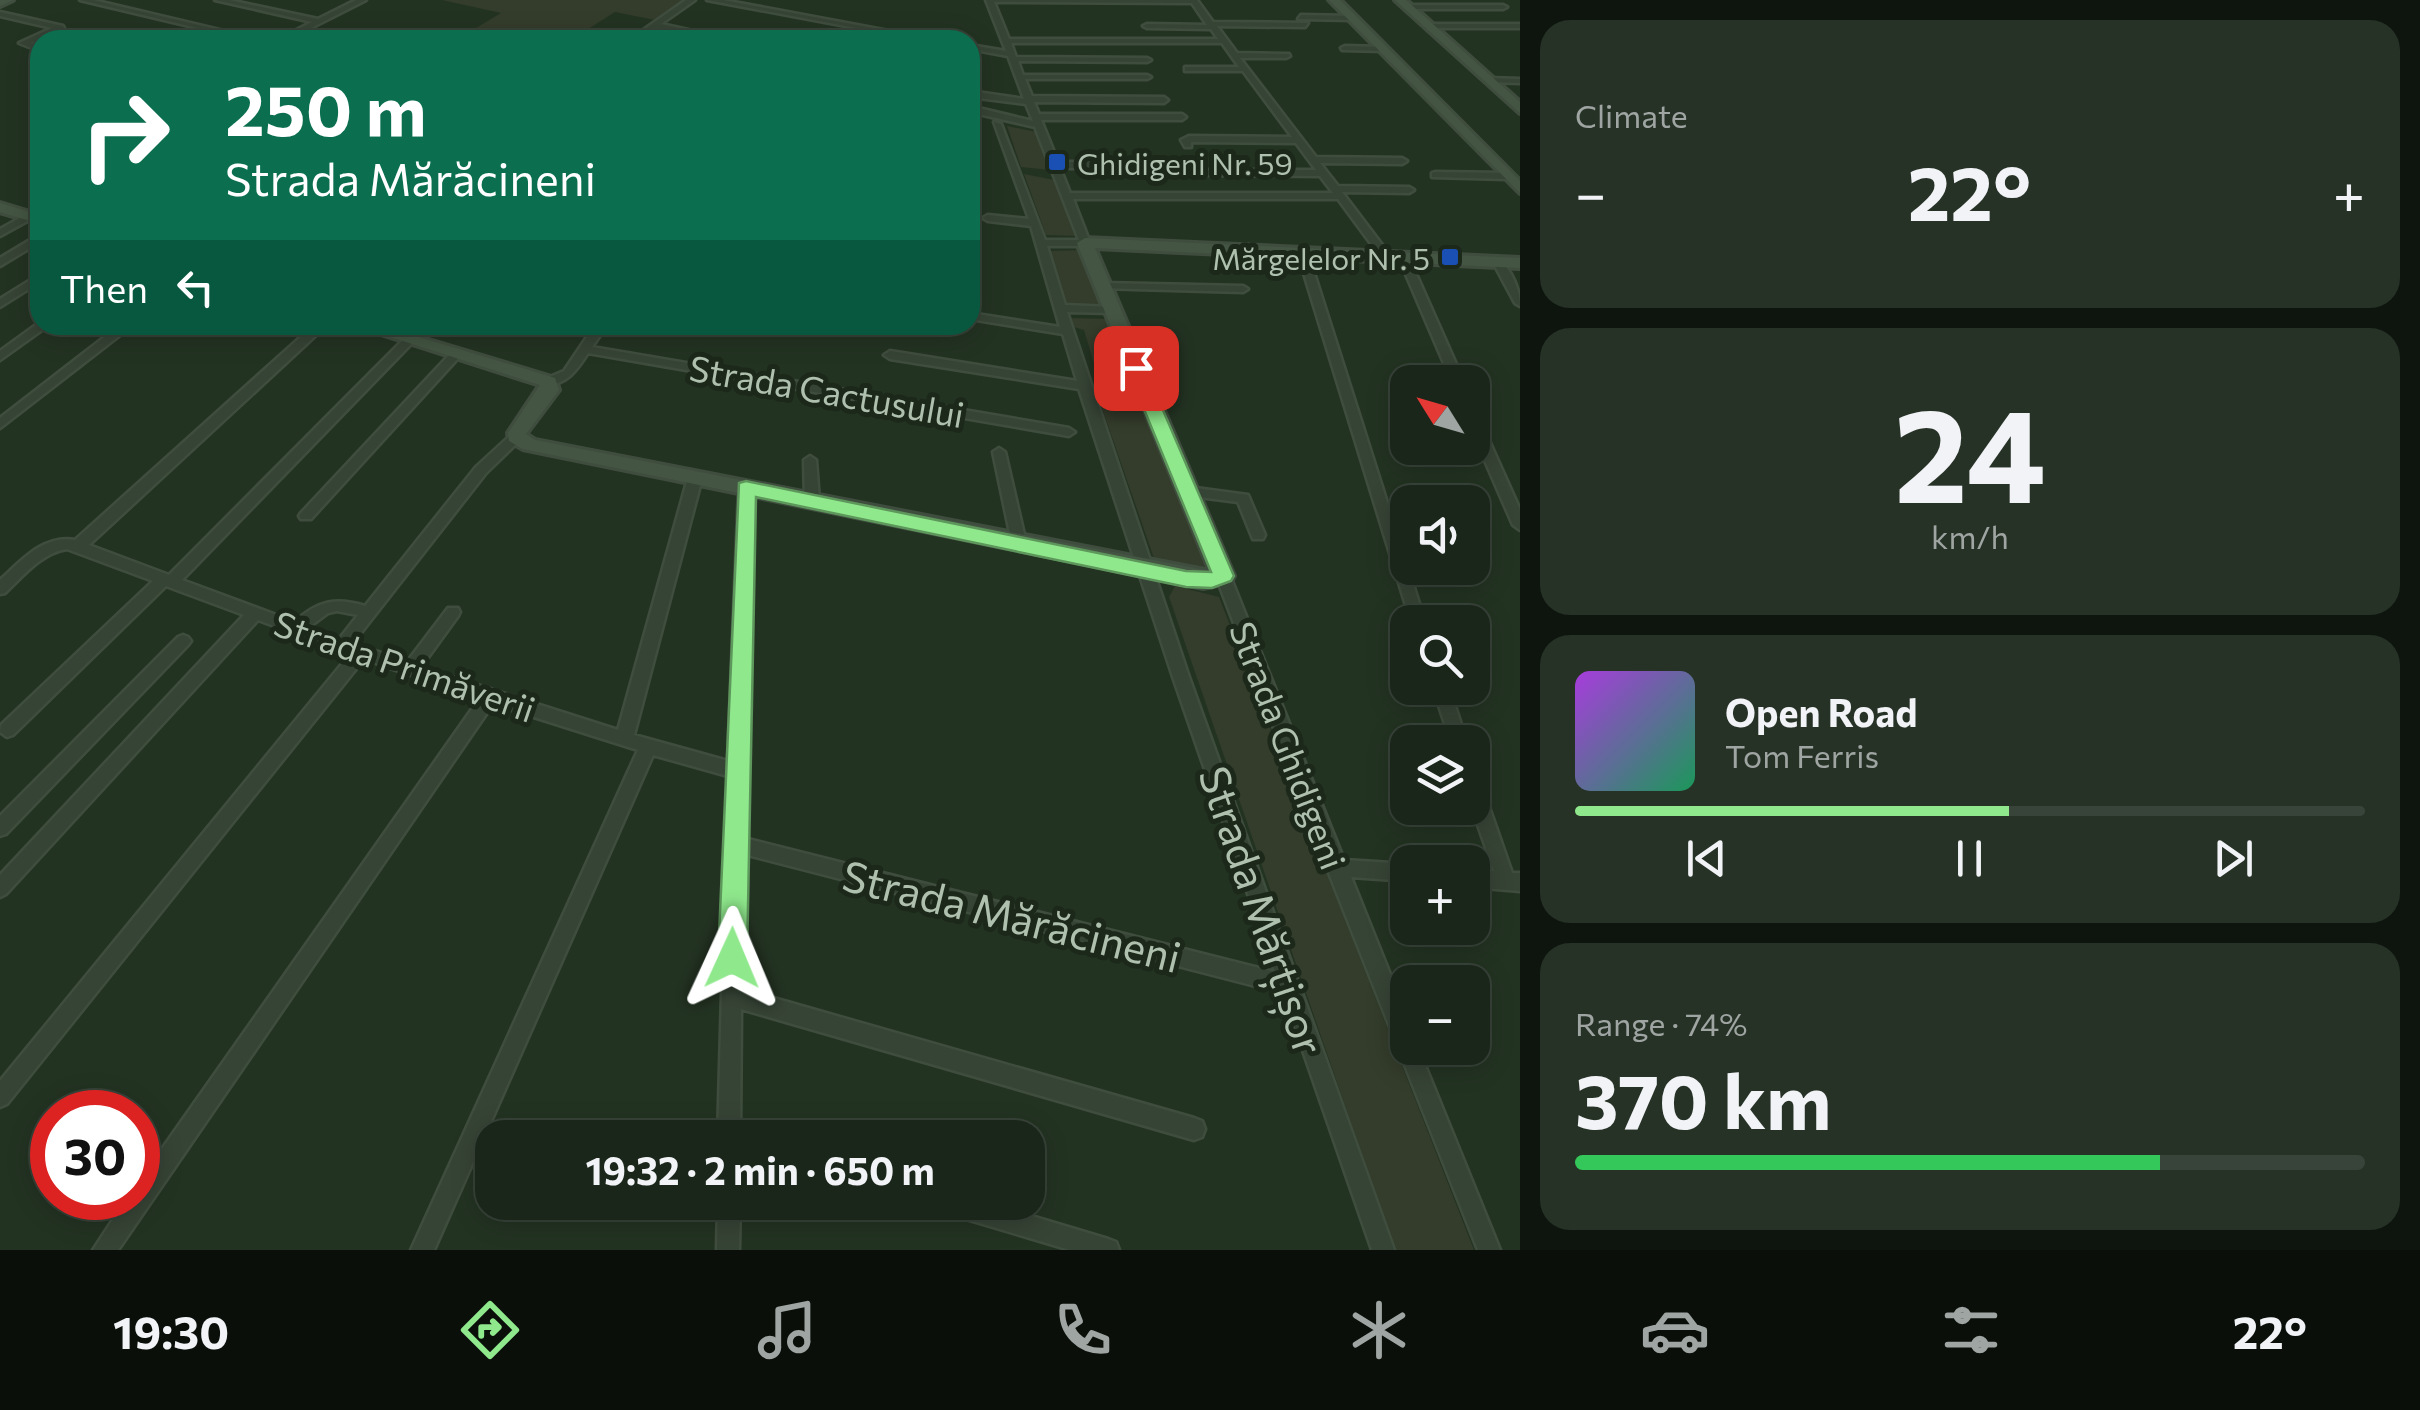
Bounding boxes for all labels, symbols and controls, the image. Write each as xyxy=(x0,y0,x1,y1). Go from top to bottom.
text: 250 m xyxy=(225,65,427,150)
icon: right xyxy=(60,70,190,200)
text: Climate xyxy=(1575,95,1688,135)
place label: Ghidigeni Nr. 59 xyxy=(1077,144,1293,181)
text: 22° xyxy=(1908,145,2031,236)
text: Strada Mărăcineni xyxy=(225,150,596,205)
marker: Ghidigeni Nr. 59 xyxy=(1046,151,1068,173)
text: − xyxy=(1575,158,1606,225)
text: + xyxy=(2333,158,2365,225)
place label: Mărgelelor Nr. 5 xyxy=(1212,239,1430,276)
marker: Mărgelelor Nr. 5 xyxy=(1439,246,1461,268)
icon: left xyxy=(168,260,223,315)
text: Then xyxy=(60,264,148,311)
pin xyxy=(1094,326,1179,411)
icon: arrive xyxy=(1109,341,1164,396)
street label: Strada Cactusului xyxy=(686,345,968,435)
north arrow xyxy=(1390,365,1490,465)
map controls xyxy=(1390,365,1490,1065)
text: 24 xyxy=(1894,371,2046,530)
button: sound xyxy=(1390,485,1490,585)
text: km/h xyxy=(1931,516,2009,556)
street label: Strada Primăverii xyxy=(269,600,541,730)
button: search xyxy=(1390,605,1490,705)
street label: Strada Ghidigeni xyxy=(1222,615,1356,875)
text: Open Road xyxy=(1725,688,1918,735)
button: layers xyxy=(1390,725,1490,825)
text: Tom Ferris xyxy=(1725,735,1879,775)
street label: Strada Mărțișor xyxy=(1187,759,1337,1062)
icon: previous xyxy=(1679,831,1734,886)
icon: pause xyxy=(1942,831,1997,886)
icon: next xyxy=(2206,831,2261,886)
button: + xyxy=(1390,845,1490,945)
street label: Strada Mărăcineni xyxy=(838,848,1186,982)
position arrow xyxy=(680,906,784,1010)
button: − xyxy=(1390,965,1490,1065)
text: Range · 74% xyxy=(1575,1003,1748,1043)
text: 370 km xyxy=(1575,1053,1831,1144)
speed limit sign: 30 xyxy=(30,1090,160,1220)
text: 19:32 · 2 min · 650 m xyxy=(585,1146,935,1193)
icon: directions xyxy=(455,1295,525,1365)
icon: music xyxy=(752,1295,822,1365)
icon: phone xyxy=(1048,1295,1118,1365)
icon: climate xyxy=(1344,1295,1414,1365)
icon: car xyxy=(1640,1295,1710,1365)
icon: filters xyxy=(1936,1295,2006,1365)
text: 19:30 xyxy=(113,1303,229,1358)
text: 22° xyxy=(2233,1303,2307,1358)

